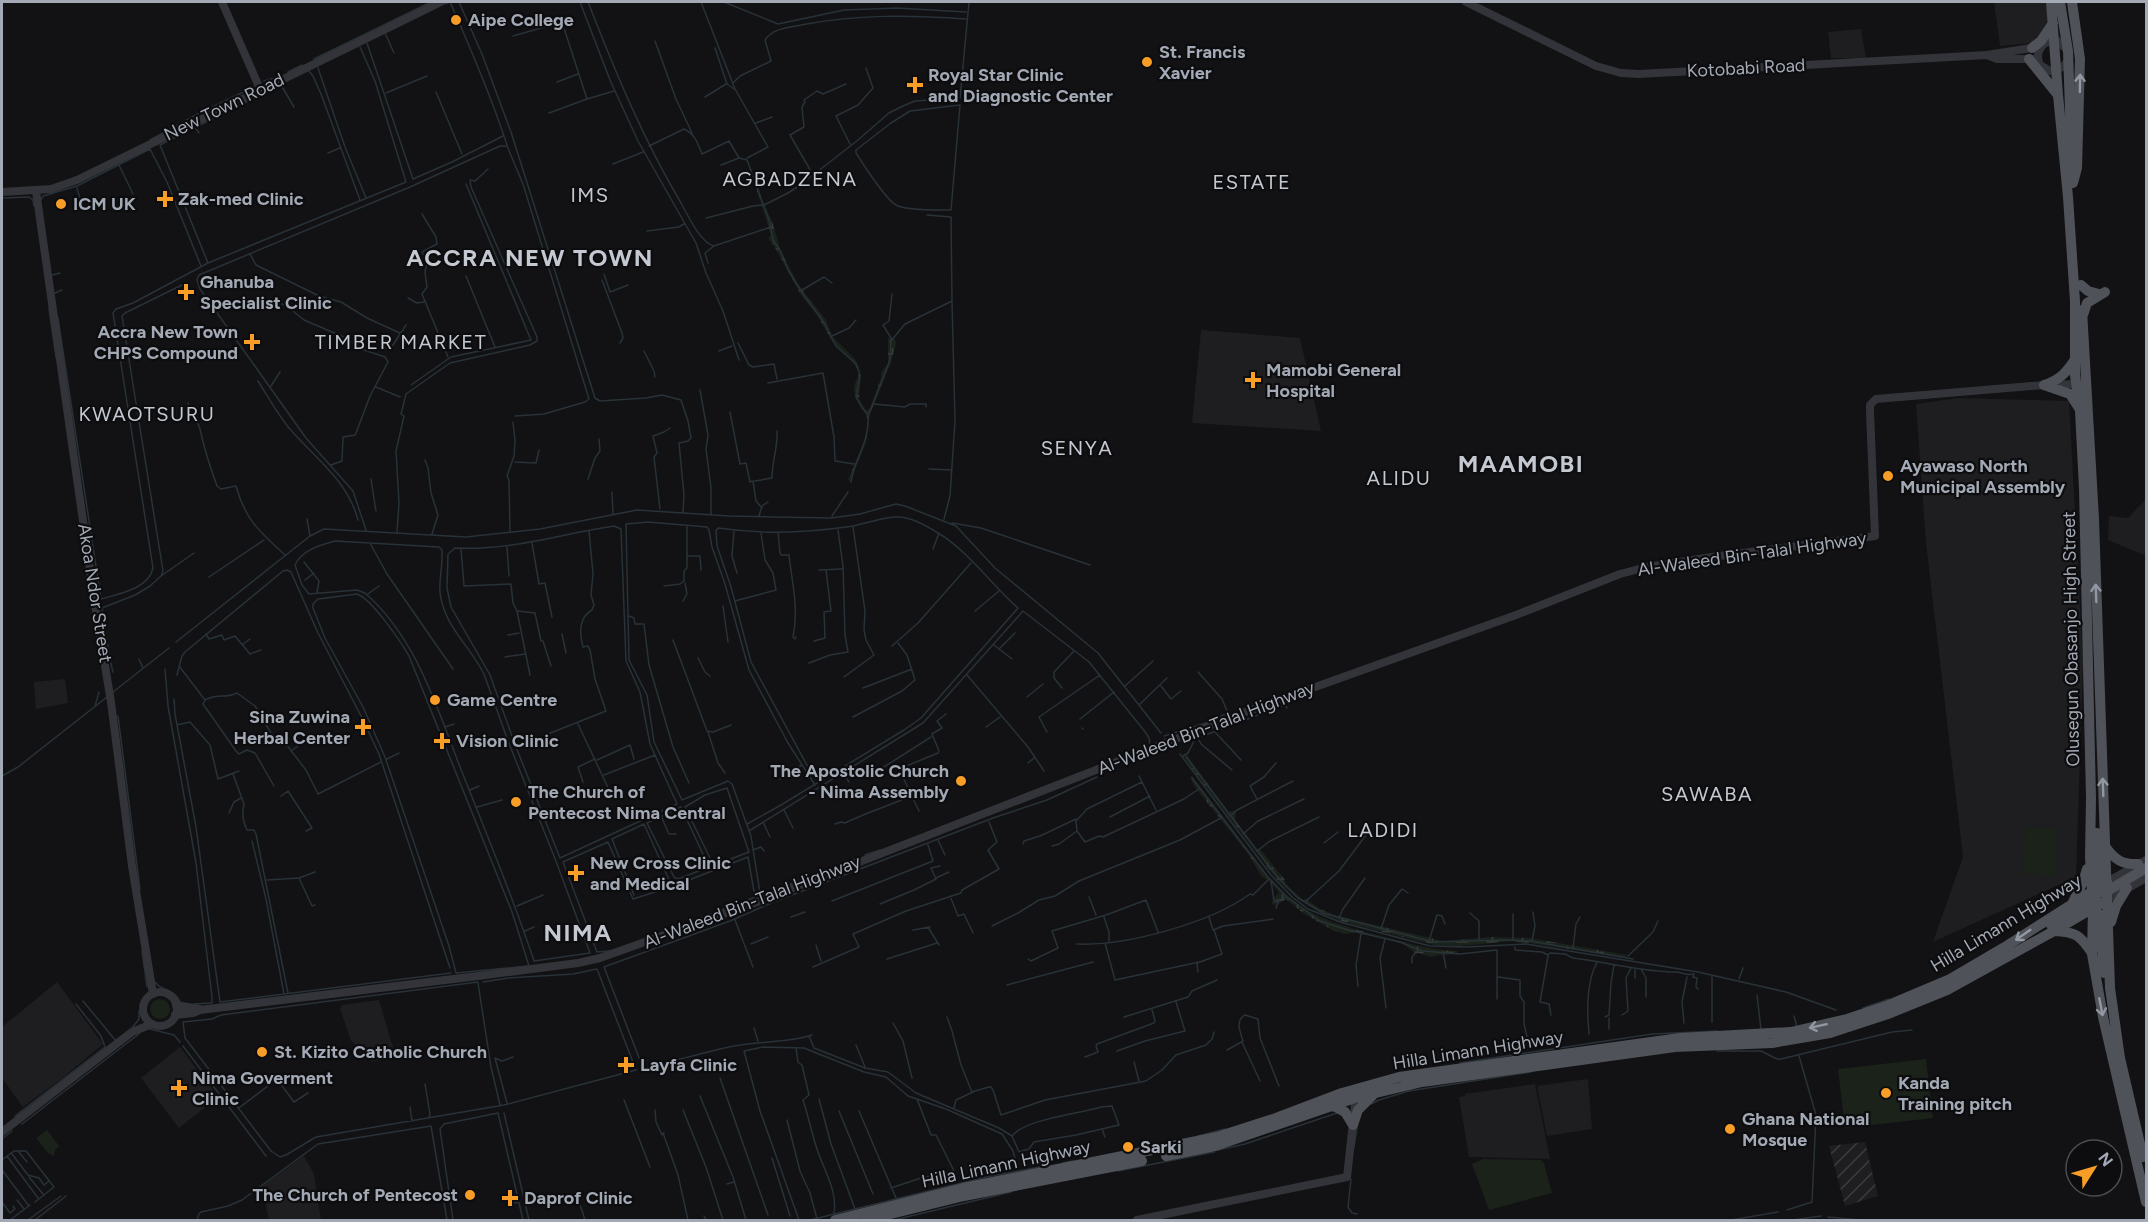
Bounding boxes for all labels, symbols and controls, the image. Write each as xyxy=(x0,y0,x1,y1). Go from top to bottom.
place label: Aipe College xyxy=(468,9,574,31)
marker: Aipe College xyxy=(449,13,463,27)
place label: St. Francis Xavier xyxy=(1159,41,1246,84)
street label: Kotobabi Road xyxy=(1686,54,1806,82)
marker: St. Francis Xavier xyxy=(1140,55,1154,69)
place label: Royal Star Clinic and Diagnostic Center xyxy=(928,64,1113,107)
street label: New Town Road xyxy=(160,68,288,146)
one-way arrow xyxy=(2074,73,2085,93)
marker: Royal Star Clinic and Diagnostic Center xyxy=(906,76,924,94)
district label: AGBADZENA xyxy=(723,167,857,191)
district label: ESTATE xyxy=(1213,170,1291,194)
district label: IMS xyxy=(570,183,610,207)
place label: Zak-med Clinic xyxy=(178,188,304,210)
marker: Zak-med Clinic xyxy=(156,190,174,208)
place label: ICM UK xyxy=(73,193,136,215)
marker: ICM UK xyxy=(54,197,68,211)
district label: ACCRA NEW TOWN xyxy=(406,243,654,272)
place label: Ghanuba Specialist Clinic xyxy=(200,271,332,314)
marker: Ghanuba Specialist Clinic xyxy=(177,283,195,301)
place label: Accra New Town CHPS Compound xyxy=(94,321,238,364)
district label: TIMBER MARKET xyxy=(315,330,487,354)
marker: Accra New Town CHPS Compound xyxy=(243,333,261,351)
place label: Mamobi General Hospital xyxy=(1266,359,1401,402)
marker: Mamobi General Hospital xyxy=(1244,371,1262,389)
district label: KWAOTSURU xyxy=(79,402,215,426)
district label: SENYA xyxy=(1041,436,1113,460)
district label: MAAMOBI xyxy=(1458,449,1584,478)
place label: Ayawaso North Municipal Assembly xyxy=(1900,455,2066,498)
district label: ALIDU xyxy=(1367,466,1431,490)
marker: Ayawaso North Municipal Assembly xyxy=(1881,469,1895,483)
street label: Olusegun Obasanjo High Street xyxy=(2058,511,2084,767)
street label: Akoa Ndor Street xyxy=(73,522,117,664)
street label: Al-Waleed Bin-Talal Highway xyxy=(1636,527,1868,581)
one-way arrow xyxy=(2091,583,2102,603)
street label: Al-Waleed Bin-Talal Highway xyxy=(1094,676,1318,780)
place label: Game Centre xyxy=(447,689,557,711)
marker: Game Centre xyxy=(428,693,442,707)
place label: Sina Zuwina Herbal Center xyxy=(234,706,350,749)
marker: Sina Zuwina Herbal Center xyxy=(354,718,372,736)
place label: Vision Clinic xyxy=(456,730,559,752)
marker: Vision Clinic xyxy=(433,732,451,750)
place label: The Apostolic Church - Nima Assembly xyxy=(770,760,950,803)
marker: The Apostolic Church - Nima Assembly xyxy=(954,774,968,788)
one-way arrow xyxy=(2098,778,2109,798)
place label: The Church of Pentecost Nima Central xyxy=(528,781,726,824)
district label: SAWABA xyxy=(1661,782,1753,806)
marker: The Church of Pentecost Nima Central xyxy=(509,795,523,809)
district label: LADIDI xyxy=(1347,818,1419,842)
street label: Al-Waleed Bin-Talal Highway xyxy=(640,850,864,954)
place label: New Cross Clinic and Medical xyxy=(590,852,731,895)
marker: New Cross Clinic and Medical xyxy=(567,864,585,882)
street label: Hilla Limann Highway xyxy=(1926,869,2086,977)
district label: NIMA xyxy=(543,918,613,947)
one-way arrow xyxy=(2016,929,2032,941)
one-way arrow xyxy=(2096,997,2107,1017)
one-way arrow xyxy=(1808,1021,1828,1032)
street label: Hilla Limann Highway xyxy=(1391,1026,1565,1074)
place label: St. Kizito Catholic Church xyxy=(274,1041,487,1063)
marker: St. Kizito Catholic Church xyxy=(255,1045,269,1059)
place label: Layfa Clinic xyxy=(640,1054,737,1076)
marker: Layfa Clinic xyxy=(617,1056,635,1074)
place label: Nima Goverment Clinic xyxy=(192,1067,333,1110)
place label: Kanda Training pitch xyxy=(1898,1072,2012,1115)
marker: Nima Goverment Clinic xyxy=(170,1079,188,1097)
marker: Kanda Training pitch xyxy=(1879,1086,1893,1100)
place label: Ghana National Mosque xyxy=(1742,1108,1870,1151)
marker: Ghana National Mosque xyxy=(1723,1122,1737,1136)
street label: Hilla Limann Highway xyxy=(919,1135,1093,1193)
place label: Sarki xyxy=(1140,1136,1182,1158)
north arrow xyxy=(2064,1138,2124,1198)
marker: Sarki xyxy=(1121,1140,1135,1154)
text: N xyxy=(2094,1149,2117,1170)
place label: The Church of Pentecost xyxy=(253,1184,458,1206)
place label: Daprof Clinic xyxy=(524,1187,633,1209)
marker: The Church of Pentecost xyxy=(463,1188,477,1202)
marker: Daprof Clinic xyxy=(501,1189,519,1207)

